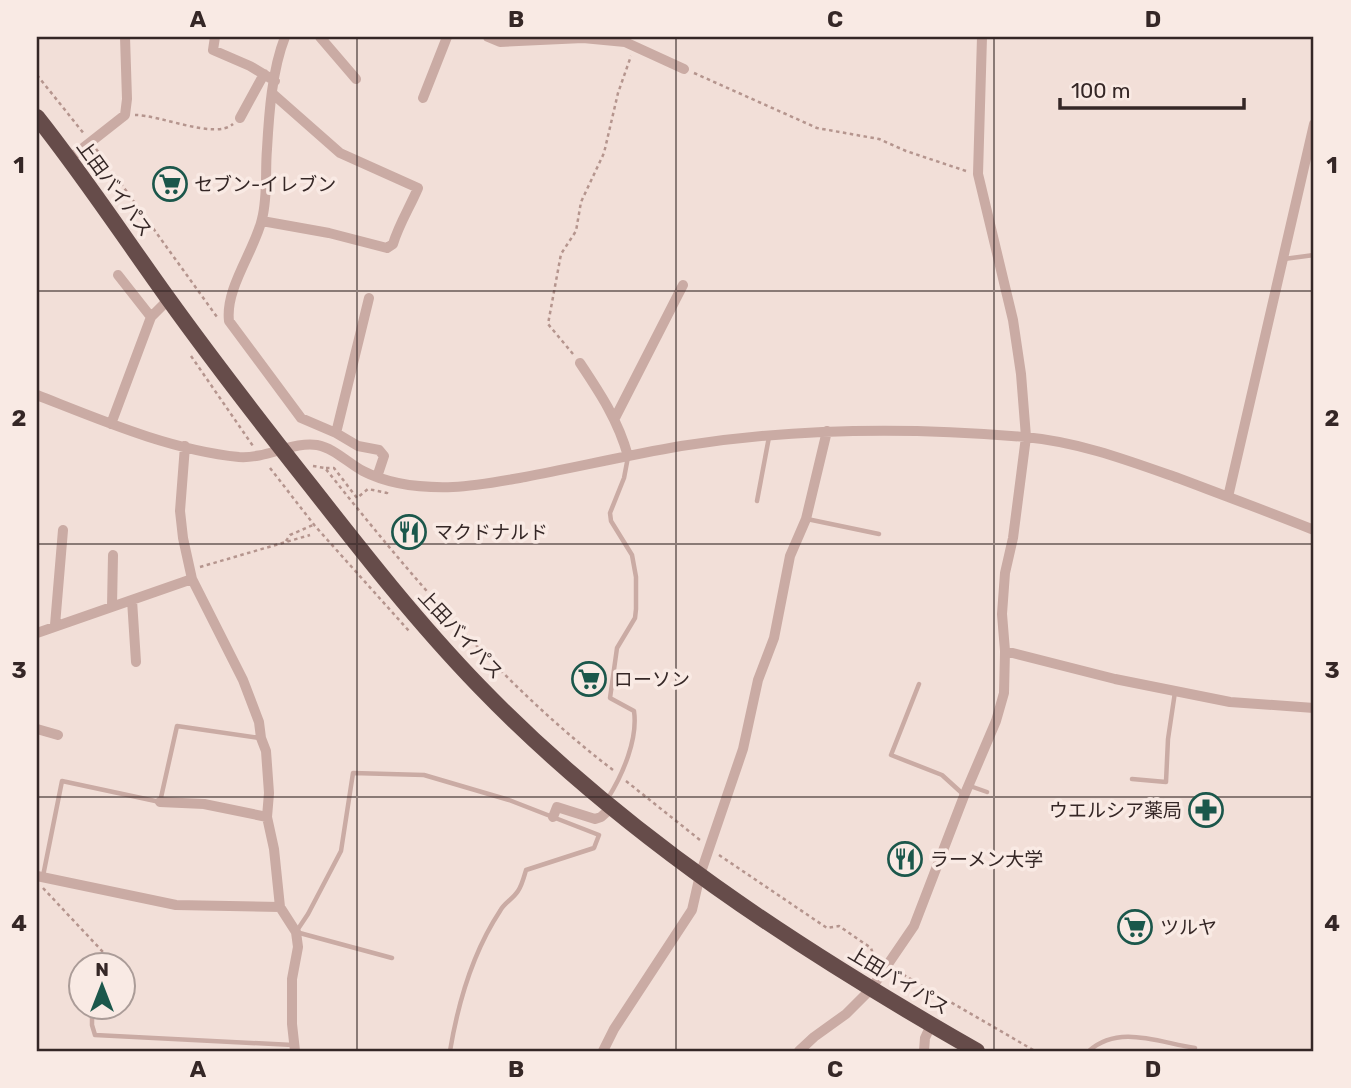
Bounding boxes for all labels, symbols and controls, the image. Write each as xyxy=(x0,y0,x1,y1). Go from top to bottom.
text: A xyxy=(190,5,207,33)
text: B xyxy=(508,5,524,33)
text: C xyxy=(827,5,843,33)
text: D xyxy=(1145,5,1161,33)
scale bar xyxy=(1060,66,1244,110)
text: 100 m xyxy=(1071,78,1130,103)
street label: 上田バイパス xyxy=(72,136,157,241)
text: 1 xyxy=(13,151,25,179)
text: 1 xyxy=(1326,151,1338,179)
supermarket icon: セブン-イレブン xyxy=(151,165,189,203)
place label: セブン-イレブン xyxy=(194,173,336,196)
text: 2 xyxy=(12,404,26,432)
text: 2 xyxy=(1325,404,1339,432)
restaurant icon: マクドナルド xyxy=(390,513,428,551)
place label: マクドナルド xyxy=(434,521,548,544)
street label: 上田バイパス xyxy=(413,585,508,684)
text: 3 xyxy=(11,656,27,684)
text: 3 xyxy=(1324,656,1340,684)
supermarket icon: ローソン xyxy=(570,660,608,698)
place label: ローソン xyxy=(614,668,690,691)
pharmacy icon: ウエルシア薬局 xyxy=(1187,791,1225,829)
place label: ウエルシア薬局 xyxy=(1049,799,1182,822)
restaurant icon: ラーメン大学 xyxy=(886,840,924,878)
place label: ラーメン大学 xyxy=(930,848,1043,871)
supermarket icon: ツルヤ xyxy=(1116,908,1154,946)
text: 4 xyxy=(11,909,27,937)
text: 4 xyxy=(1324,909,1340,937)
place label: ツルヤ xyxy=(1160,916,1217,939)
street label: 上田バイパス xyxy=(844,941,953,1020)
north arrow xyxy=(66,951,136,1021)
text: N xyxy=(95,958,109,981)
text: A xyxy=(190,1055,207,1083)
text: B xyxy=(508,1055,524,1083)
text: C xyxy=(827,1055,843,1083)
text: D xyxy=(1145,1055,1161,1083)

